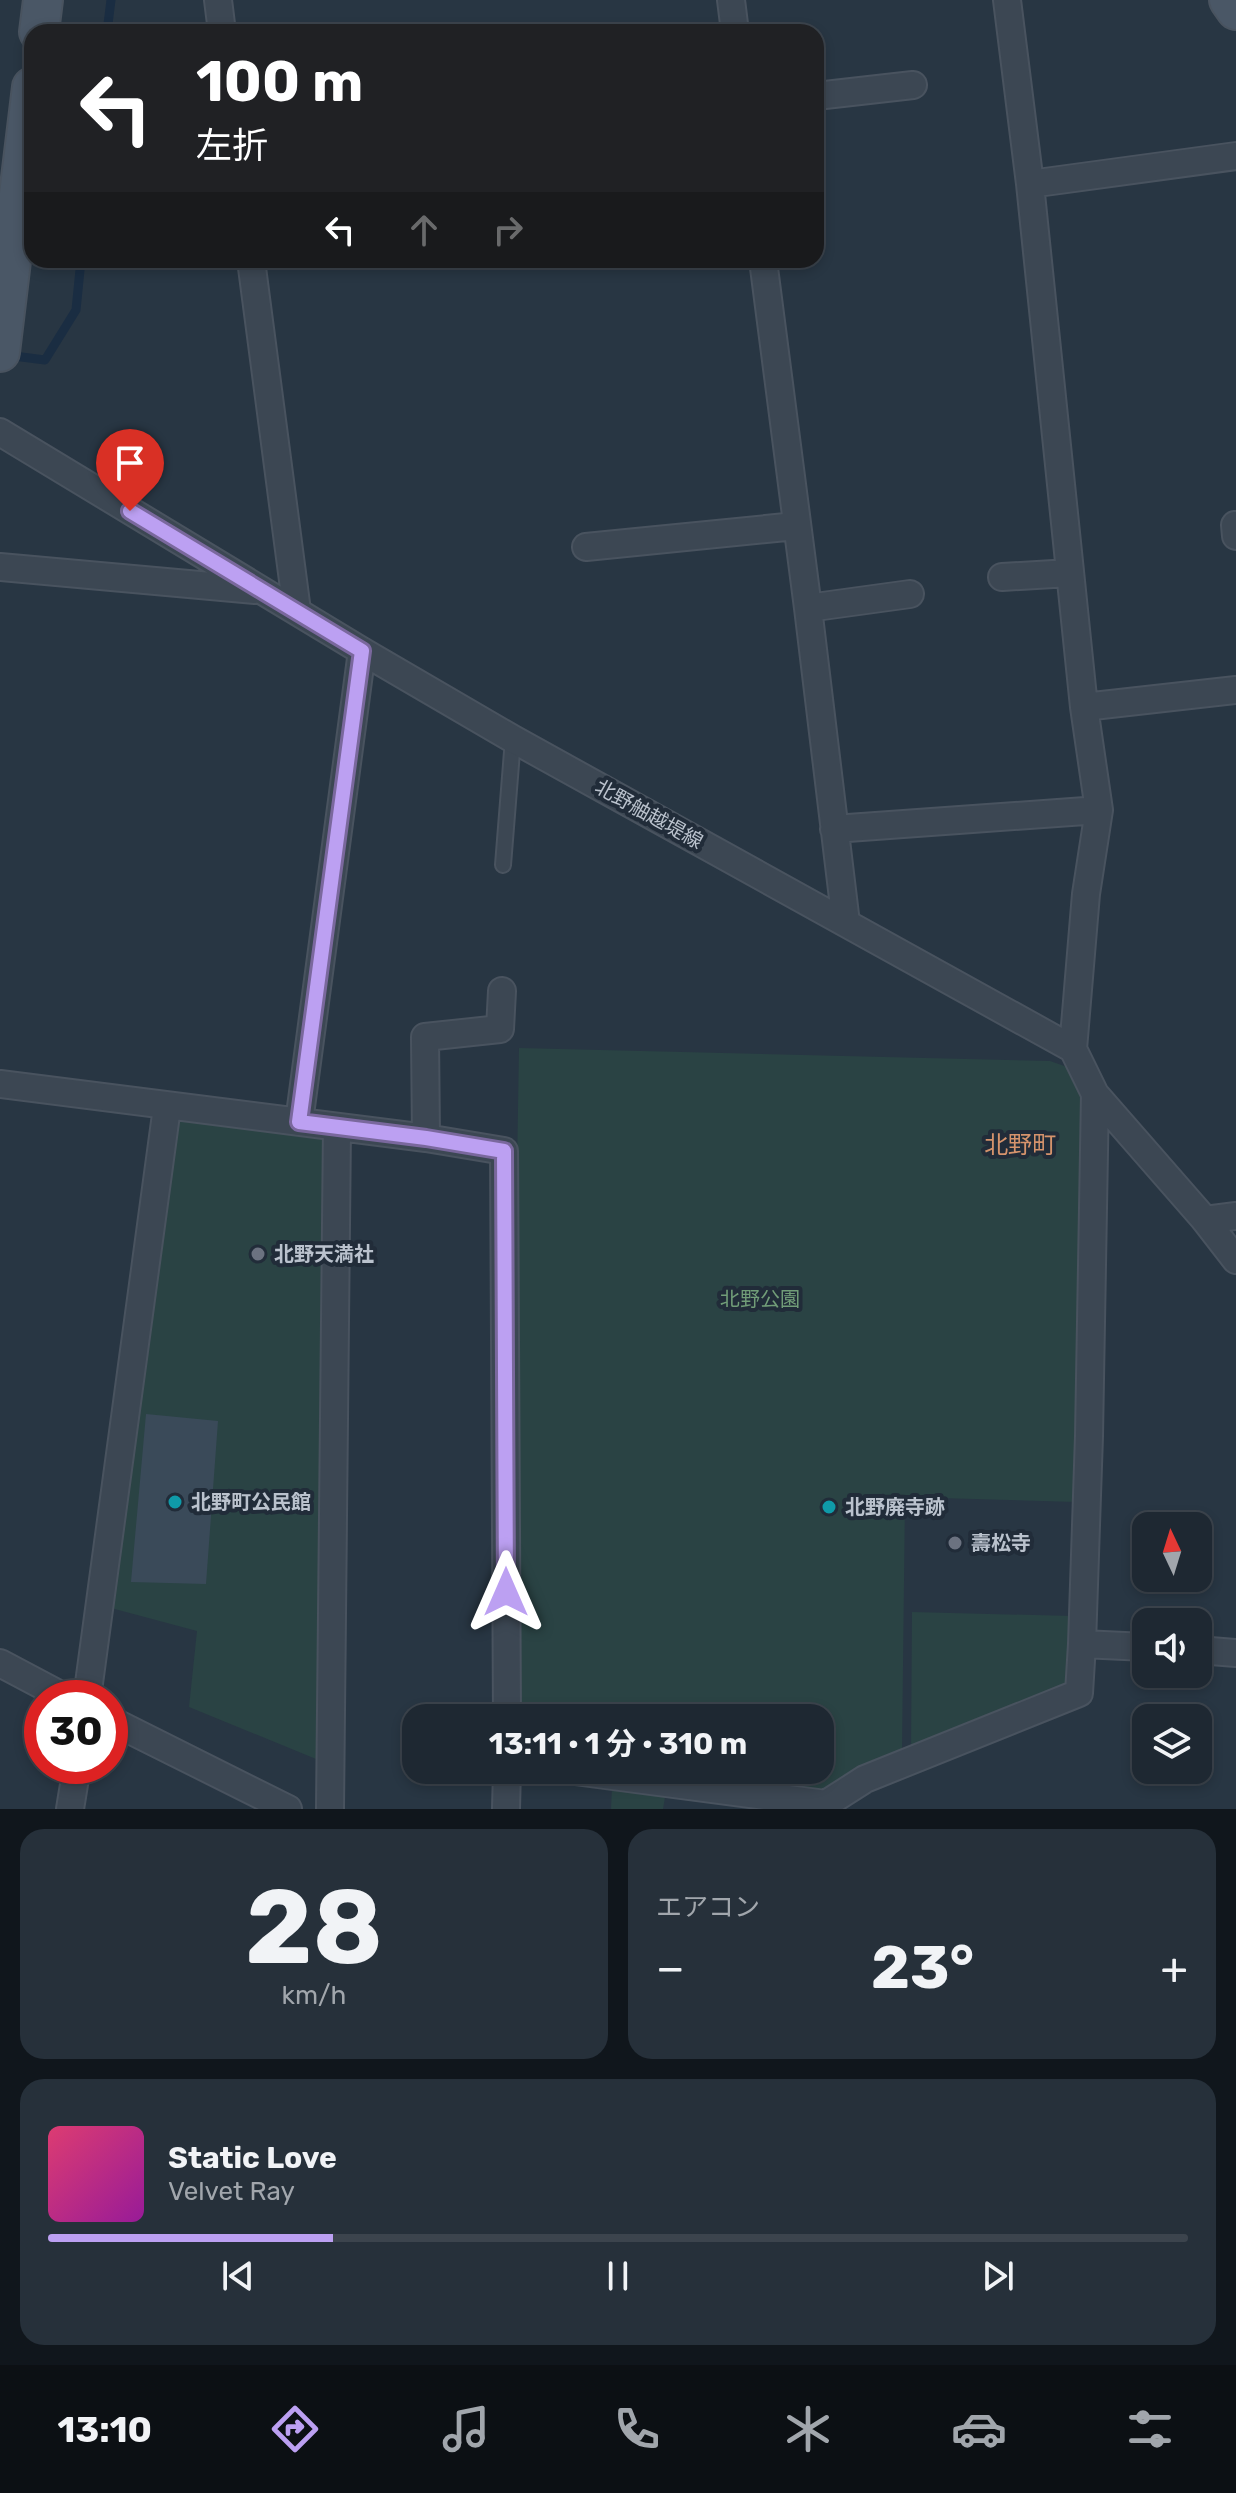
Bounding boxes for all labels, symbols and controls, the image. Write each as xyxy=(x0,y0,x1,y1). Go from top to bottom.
text: 100 m xyxy=(196,49,363,115)
icon: left xyxy=(64,56,168,160)
text: 左折 xyxy=(196,124,268,167)
icon: left xyxy=(318,208,362,252)
icon: ahead xyxy=(402,208,446,252)
icon: right xyxy=(486,208,530,252)
pin xyxy=(96,429,164,511)
icon: arrive xyxy=(108,441,152,485)
street label: 北野舳越堤線 xyxy=(591,774,707,854)
district label: 北野町 xyxy=(984,1131,1056,1159)
place label: 北野天満社 xyxy=(274,1242,374,1266)
marker: 北野天満社 xyxy=(249,1245,267,1263)
park label: 北野公園 xyxy=(720,1287,800,1311)
place label: 北野町公民館 xyxy=(191,1490,311,1514)
marker: 北野町公民館 xyxy=(166,1493,184,1511)
place label: 北野廃寺跡 xyxy=(845,1495,945,1519)
marker: 北野廃寺跡 xyxy=(820,1498,838,1516)
north arrow xyxy=(1132,1512,1212,1592)
map controls xyxy=(1132,1512,1212,1784)
place label: 壽松寺 xyxy=(971,1531,1031,1555)
marker: 壽松寺 xyxy=(946,1534,964,1552)
position arrow xyxy=(464,1550,548,1634)
button: sound xyxy=(1132,1608,1212,1688)
speed limit sign: 30 xyxy=(24,1680,128,1784)
button: layers xyxy=(1132,1704,1212,1784)
text: 13:11 · 1 分 · 310 m xyxy=(489,1726,747,1762)
text: 28 xyxy=(245,1866,383,1989)
text: エアコン xyxy=(656,1892,760,1923)
text: 23° xyxy=(871,1932,974,2003)
text: − xyxy=(656,1942,685,1994)
text: + xyxy=(1161,1942,1188,1994)
text: km/h xyxy=(282,1980,346,2011)
text: Static Love xyxy=(168,2140,337,2176)
text: Velvet Ray xyxy=(168,2176,295,2207)
icon: previous xyxy=(216,2254,260,2298)
icon: pause xyxy=(596,2254,640,2298)
icon: next xyxy=(976,2254,1020,2298)
icon: directions xyxy=(267,2401,323,2457)
icon: music xyxy=(438,2401,494,2457)
icon: phone xyxy=(609,2401,665,2457)
icon: climate xyxy=(780,2401,836,2457)
icon: car xyxy=(951,2401,1007,2457)
icon: filters xyxy=(1122,2401,1178,2457)
text: 13:10 xyxy=(58,2408,152,2451)

